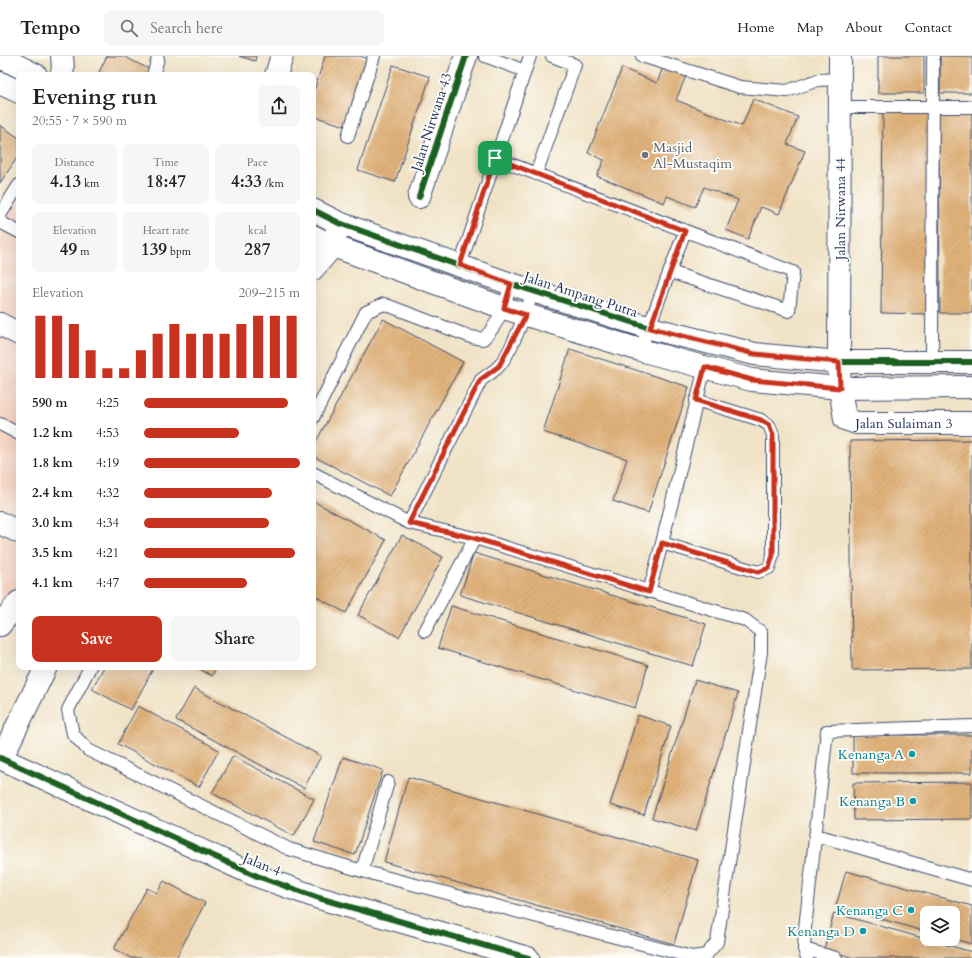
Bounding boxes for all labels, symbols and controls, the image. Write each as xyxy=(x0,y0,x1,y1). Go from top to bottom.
search box xyxy=(104,10,384,46)
text: Tempo xyxy=(20,15,80,41)
icon: search xyxy=(118,17,140,39)
text: Search here xyxy=(150,18,223,38)
text: Home xyxy=(737,18,775,37)
text: Map xyxy=(797,18,823,37)
text: About xyxy=(845,18,882,37)
text: Contact xyxy=(904,18,952,37)
street label: Jalan Nirwana 43 xyxy=(406,70,456,176)
text: Evening run xyxy=(32,82,157,112)
button: share xyxy=(258,85,300,127)
text: 20:55 · 7 × 590 m xyxy=(32,112,127,130)
place label: Masjid Al-Mustaqim xyxy=(653,138,732,173)
pin xyxy=(478,141,512,175)
icon: arrive xyxy=(484,147,506,169)
marker: Masjid Al-Mustaqim xyxy=(640,150,650,160)
text: Distance xyxy=(55,155,95,170)
text: Time xyxy=(153,155,179,170)
text: Pace xyxy=(247,155,268,170)
street label: Jalan Nirwana 44 xyxy=(831,158,850,262)
text: 4.13 xyxy=(50,170,81,193)
text: 18:47 xyxy=(146,170,186,193)
text: 4:33 xyxy=(231,170,262,193)
text: km xyxy=(81,176,99,191)
text: /km xyxy=(262,176,284,191)
text: Elevation xyxy=(53,223,97,238)
text: Heart rate xyxy=(143,223,189,238)
text: kcal xyxy=(248,223,267,238)
text: 49 xyxy=(60,238,77,261)
text: 139 xyxy=(141,238,167,261)
text: 287 xyxy=(244,238,270,261)
text: m xyxy=(77,244,90,259)
text: bpm xyxy=(167,244,191,259)
street label: Jalan Ampang Putra xyxy=(520,267,640,322)
text: Elevation xyxy=(32,284,84,302)
text: 209–215 m xyxy=(238,284,300,302)
text: 590 m xyxy=(32,394,67,412)
text: 4:25 xyxy=(96,394,119,412)
street label: Jalan Sulaiman 3 xyxy=(853,414,953,433)
text: 1.2 km xyxy=(32,424,73,442)
text: 4:53 xyxy=(96,424,119,442)
text: 1.8 km xyxy=(32,454,73,472)
text: 4:19 xyxy=(96,454,119,472)
text: 2.4 km xyxy=(32,484,73,502)
text: 4:32 xyxy=(96,484,119,502)
text: 3.0 km xyxy=(32,514,73,532)
text: 4:34 xyxy=(96,514,119,532)
text: 3.5 km xyxy=(32,544,73,562)
text: 4:21 xyxy=(96,544,119,562)
text: 4.1 km xyxy=(32,574,73,592)
text: 4:47 xyxy=(96,574,119,592)
button: Save xyxy=(32,616,162,662)
button: Share xyxy=(170,616,300,662)
place label: Kenanga A xyxy=(838,745,904,764)
marker: Kenanga A xyxy=(907,749,917,759)
place label: Kenanga B xyxy=(839,792,905,811)
marker: Kenanga B xyxy=(908,796,918,806)
street label: Jalan 4 xyxy=(238,848,284,881)
place label: Kenanga C xyxy=(836,901,903,920)
marker: Kenanga C xyxy=(906,905,916,915)
map controls xyxy=(920,906,960,946)
button: layers xyxy=(920,906,960,946)
place label: Kenanga D xyxy=(787,922,855,941)
marker: Kenanga D xyxy=(858,926,868,936)

